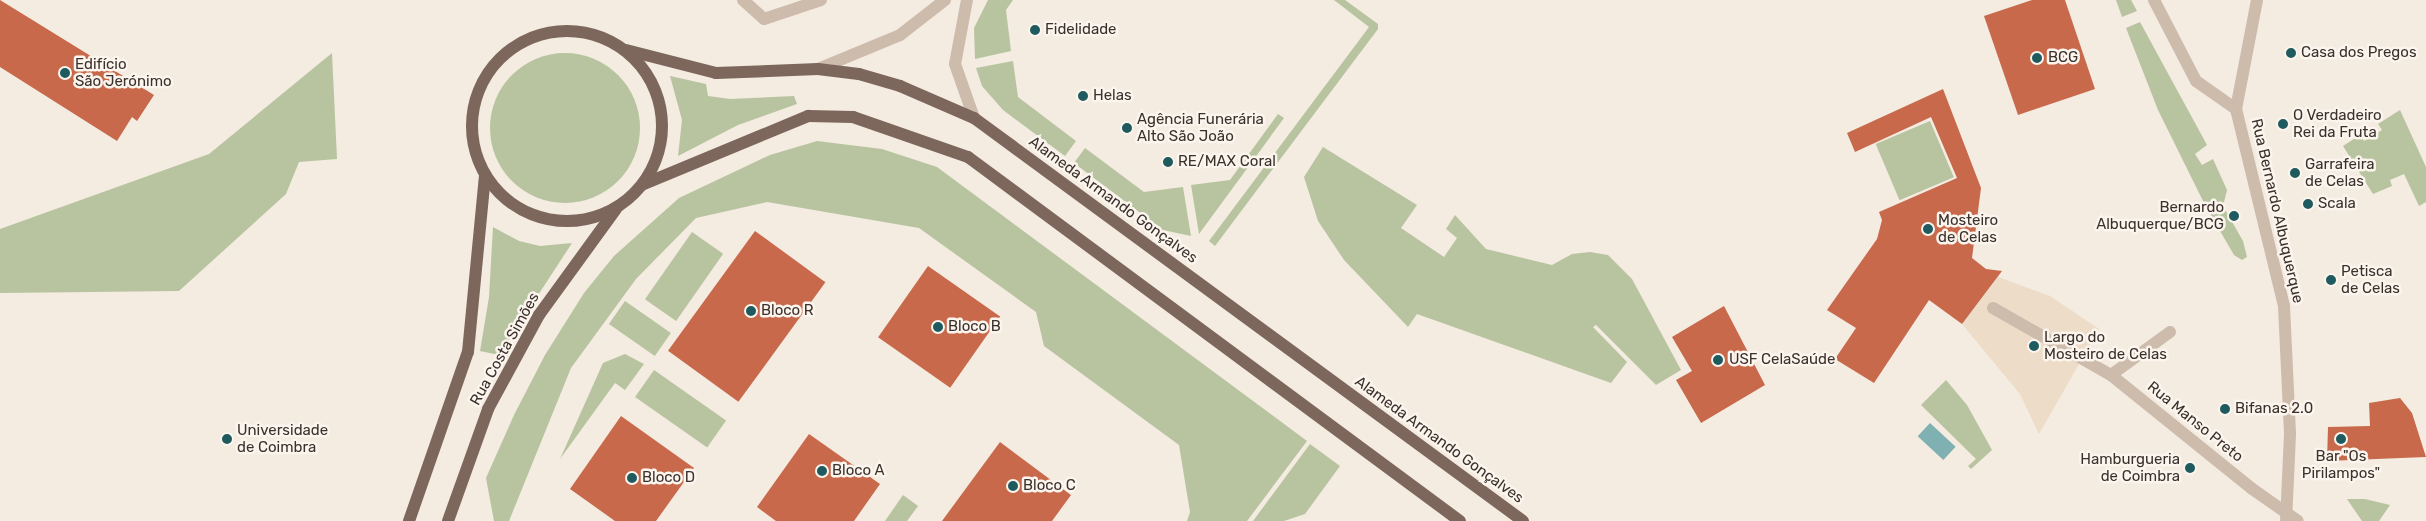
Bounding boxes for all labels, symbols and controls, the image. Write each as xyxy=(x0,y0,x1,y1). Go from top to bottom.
place label: Fidelidade xyxy=(1045,21,1117,39)
marker: Fidelidade xyxy=(1029,24,1041,36)
place label: Casa dos Pregos xyxy=(2301,44,2417,62)
marker: Casa dos Pregos xyxy=(2285,47,2297,59)
place label: BCG xyxy=(2048,49,2078,67)
marker: BCG xyxy=(2030,51,2044,65)
place label: Edifício São Jerónimo xyxy=(75,55,172,90)
marker: Edifício São Jerónimo xyxy=(59,67,71,79)
place label: Helas xyxy=(1093,87,1132,105)
marker: Helas xyxy=(1077,90,1089,102)
place label: O Verdadeiro Rei da Fruta xyxy=(2293,106,2382,141)
place label: Agência Funerária Alto São João xyxy=(1137,110,1264,145)
street label: Rua Bernardo Albuquerque xyxy=(2247,117,2307,305)
marker: O Verdadeiro Rei da Fruta xyxy=(2277,118,2289,130)
marker: Agência Funerária Alto São João xyxy=(1121,122,1133,134)
street label: Alameda Armando Gonçalves xyxy=(1025,133,1201,267)
place label: RE/MAX Coral xyxy=(1178,153,1276,171)
place label: Garrafeira de Celas xyxy=(2305,155,2374,190)
marker: RE/MAX Coral xyxy=(1162,156,1174,168)
marker: Garrafeira de Celas xyxy=(2289,167,2301,179)
place label: Scala xyxy=(2318,195,2356,213)
place label: Bernardo Albuquerque/BCG xyxy=(2096,198,2224,233)
marker: Scala xyxy=(2302,198,2314,210)
marker: Bernardo Albuquerque/BCG xyxy=(2228,210,2240,222)
place label: Mosteiro de Celas xyxy=(1938,211,1998,246)
marker: Mosteiro de Celas xyxy=(1922,223,1934,235)
place label: Petisca de Celas xyxy=(2341,262,2400,297)
marker: Petisca de Celas xyxy=(2325,274,2337,286)
street label: Rua Costa Simões xyxy=(467,290,543,408)
place label: Bloco R xyxy=(761,302,814,320)
marker: Bloco R xyxy=(745,305,757,317)
place label: Bloco B xyxy=(948,318,1001,336)
marker: Bloco B xyxy=(932,321,944,333)
place label: Largo do Mosteiro de Celas xyxy=(2044,328,2167,363)
marker: Largo do Mosteiro de Celas xyxy=(2028,340,2040,352)
place label: USF CelaSaúde xyxy=(1729,351,1836,369)
marker: USF CelaSaúde xyxy=(1711,353,1725,367)
street label: Alameda Armando Gonçalves xyxy=(1351,373,1527,507)
street label: Rua Manso Preto xyxy=(2143,378,2247,466)
place label: Bifanas 2.0 xyxy=(2235,400,2313,418)
marker: Bifanas 2.0 xyxy=(2219,403,2231,415)
place label: Universidade de Coimbra xyxy=(237,421,328,456)
marker: Universidade de Coimbra xyxy=(221,433,233,445)
marker: Bar "Os Pirilampos" xyxy=(2335,433,2347,445)
place label: Bar "Os Pirilampos" xyxy=(2302,447,2380,482)
place label: Hamburgueria de Coimbra xyxy=(2080,450,2180,485)
place label: Bloco A xyxy=(832,462,885,480)
marker: Hamburgueria de Coimbra xyxy=(2184,462,2196,474)
marker: Bloco A xyxy=(816,465,828,477)
place label: Bloco D xyxy=(642,469,695,487)
marker: Bloco D xyxy=(626,472,638,484)
place label: Bloco C xyxy=(1023,477,1076,495)
marker: Bloco C xyxy=(1007,480,1019,492)

